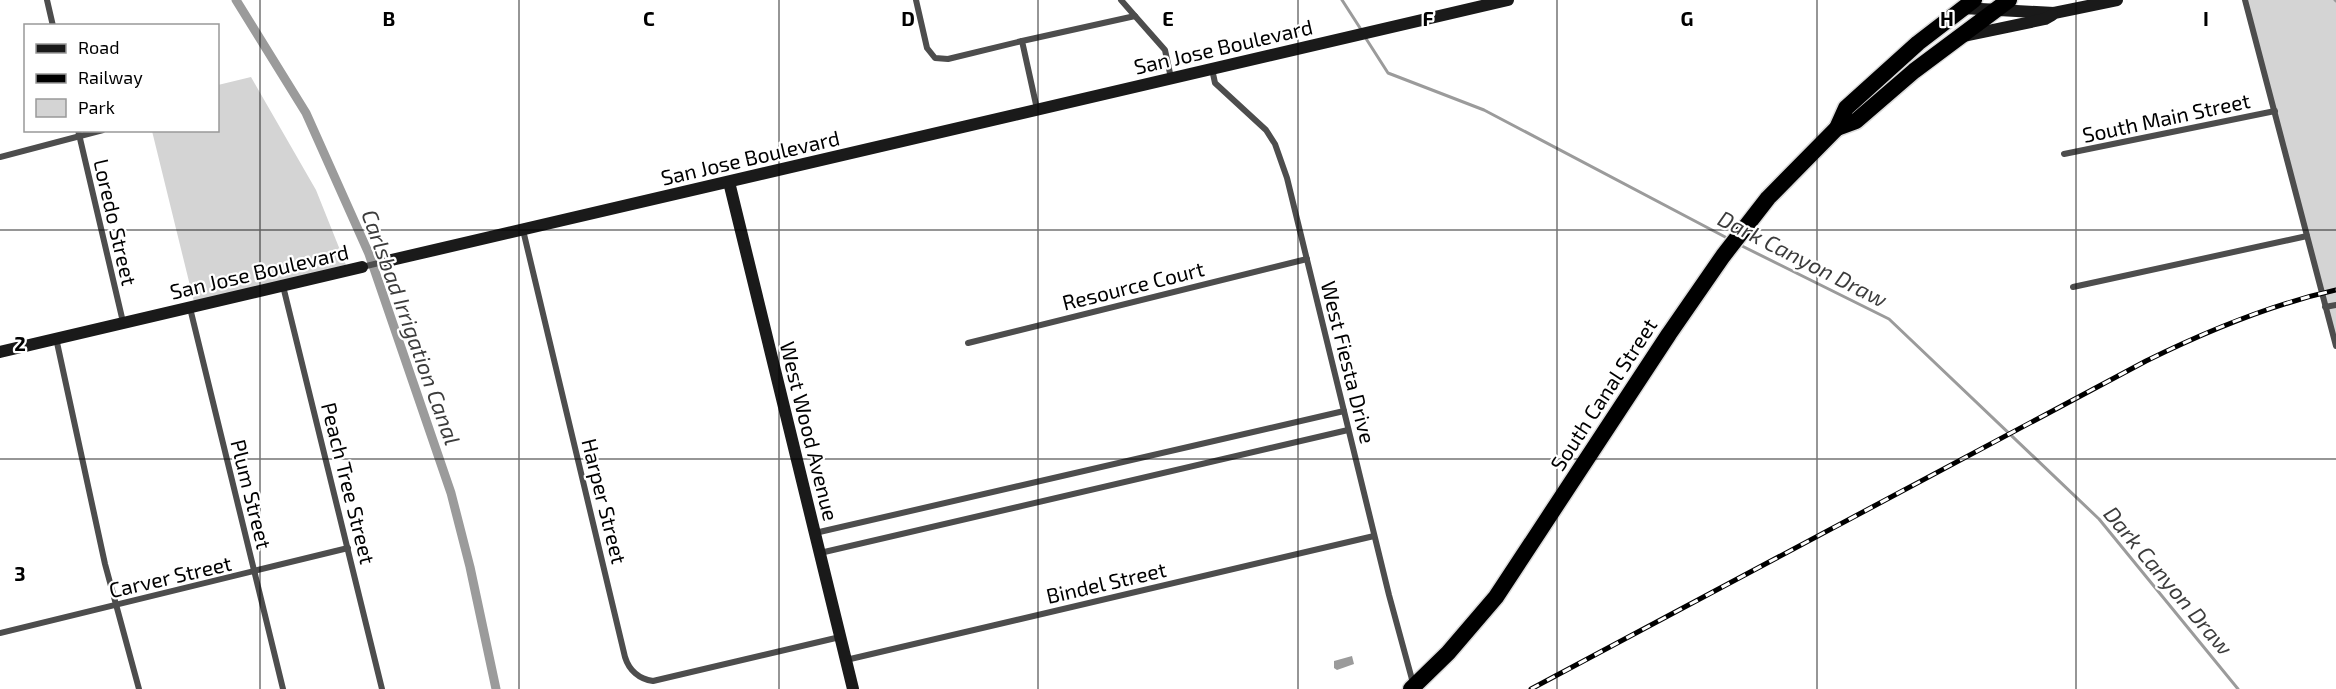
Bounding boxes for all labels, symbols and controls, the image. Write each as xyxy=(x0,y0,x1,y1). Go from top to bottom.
text: B xyxy=(383,6,395,30)
text: C xyxy=(643,6,655,30)
text: D xyxy=(901,6,915,30)
text: E xyxy=(1162,6,1174,30)
text: F xyxy=(1422,6,1434,30)
text: G xyxy=(1681,6,1693,30)
text: H xyxy=(1940,6,1954,30)
text: I xyxy=(2203,6,2209,30)
street label: San Jose Boulevard xyxy=(1131,13,1315,79)
legend xyxy=(24,24,219,132)
text: Road xyxy=(78,36,119,58)
text: Railway xyxy=(78,66,143,88)
street label: South Main Street xyxy=(2080,87,2252,147)
text: Park xyxy=(78,96,115,118)
street label: San Jose Boulevard xyxy=(658,124,842,190)
street label: Loredo Street xyxy=(89,156,143,288)
water label: Dark Canyon Draw xyxy=(1714,204,1892,313)
water label: Carlsbad Irrigation Canal xyxy=(357,206,467,448)
street label: San Jose Boulevard xyxy=(167,238,351,304)
street label: Resource Court xyxy=(1060,255,1206,315)
street label: West Fiesta Drive xyxy=(1317,278,1381,446)
street label: South Canal Street xyxy=(1544,313,1662,475)
text: 2 xyxy=(14,331,26,355)
street label: West Wood Avenue xyxy=(776,339,844,523)
street label: Peach Tree Street xyxy=(317,400,381,566)
street label: Harper Street xyxy=(577,436,633,566)
street label: Plum Street xyxy=(226,437,278,551)
water label: Dark Canyon Draw xyxy=(2098,500,2239,661)
street label: Carver Street xyxy=(106,550,234,602)
street label: Bindel Street xyxy=(1044,556,1168,608)
text: 3 xyxy=(14,561,26,585)

